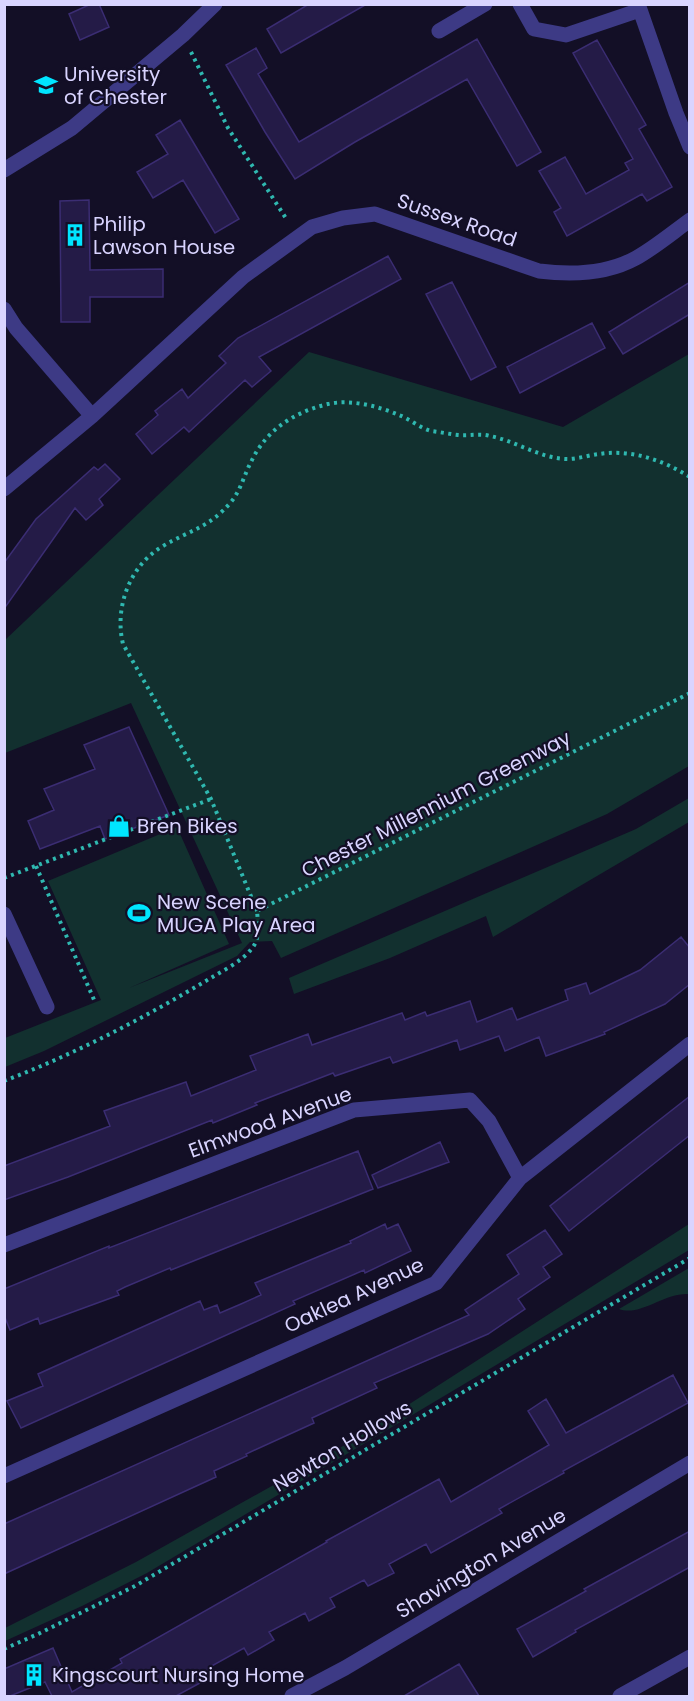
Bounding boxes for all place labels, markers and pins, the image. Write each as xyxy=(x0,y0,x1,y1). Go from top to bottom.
place label: University of Chester xyxy=(64,60,167,111)
school or university icon: University of Chester xyxy=(33,72,59,98)
place label: Philip Lawson House xyxy=(93,210,235,261)
building icon: Philip Lawson House xyxy=(62,222,88,248)
place label: Bren Bikes xyxy=(137,812,238,840)
shop icon: Bren Bikes xyxy=(106,813,132,839)
place label: New Scene MUGA Play Area xyxy=(157,888,316,939)
sports icon: New Scene MUGA Play Area xyxy=(126,900,152,926)
place label: Kingscourt Nursing Home xyxy=(52,1661,304,1689)
building icon: Kingscourt Nursing Home xyxy=(21,1662,47,1688)

